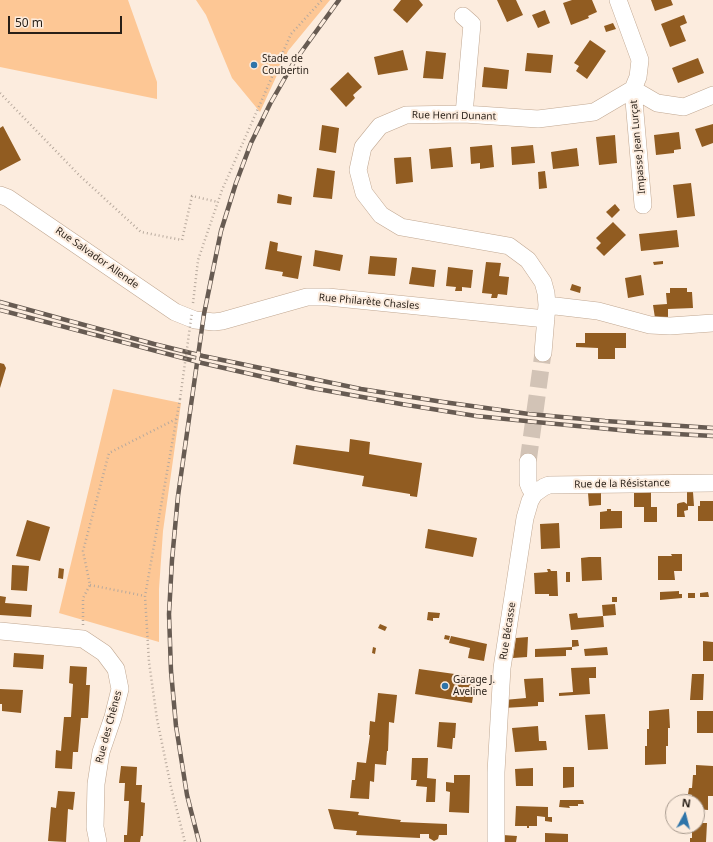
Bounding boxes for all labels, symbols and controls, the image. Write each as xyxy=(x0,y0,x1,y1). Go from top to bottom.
scale bar xyxy=(10,8,124,34)
text: 50 m xyxy=(15,14,43,31)
place label: Stade de Coubertin xyxy=(262,53,309,76)
marker: Stade de Coubertin xyxy=(249,60,259,70)
street label: Impasse Jean Lurçat xyxy=(628,99,648,195)
street label: Rue Henri Dunant xyxy=(412,109,496,123)
street label: Rue Salvador Allende xyxy=(53,225,141,291)
street label: Rue Philarète Chasles xyxy=(318,292,420,312)
street label: Rue de la Résistance xyxy=(574,477,670,491)
street label: Rue Bécasse xyxy=(498,601,518,661)
place label: Garage J. Aveline xyxy=(453,674,495,698)
marker: Garage J. Aveline xyxy=(440,681,450,691)
street label: Rue des Chênes xyxy=(94,689,124,765)
north arrow xyxy=(665,794,705,834)
text: N xyxy=(681,795,692,811)

